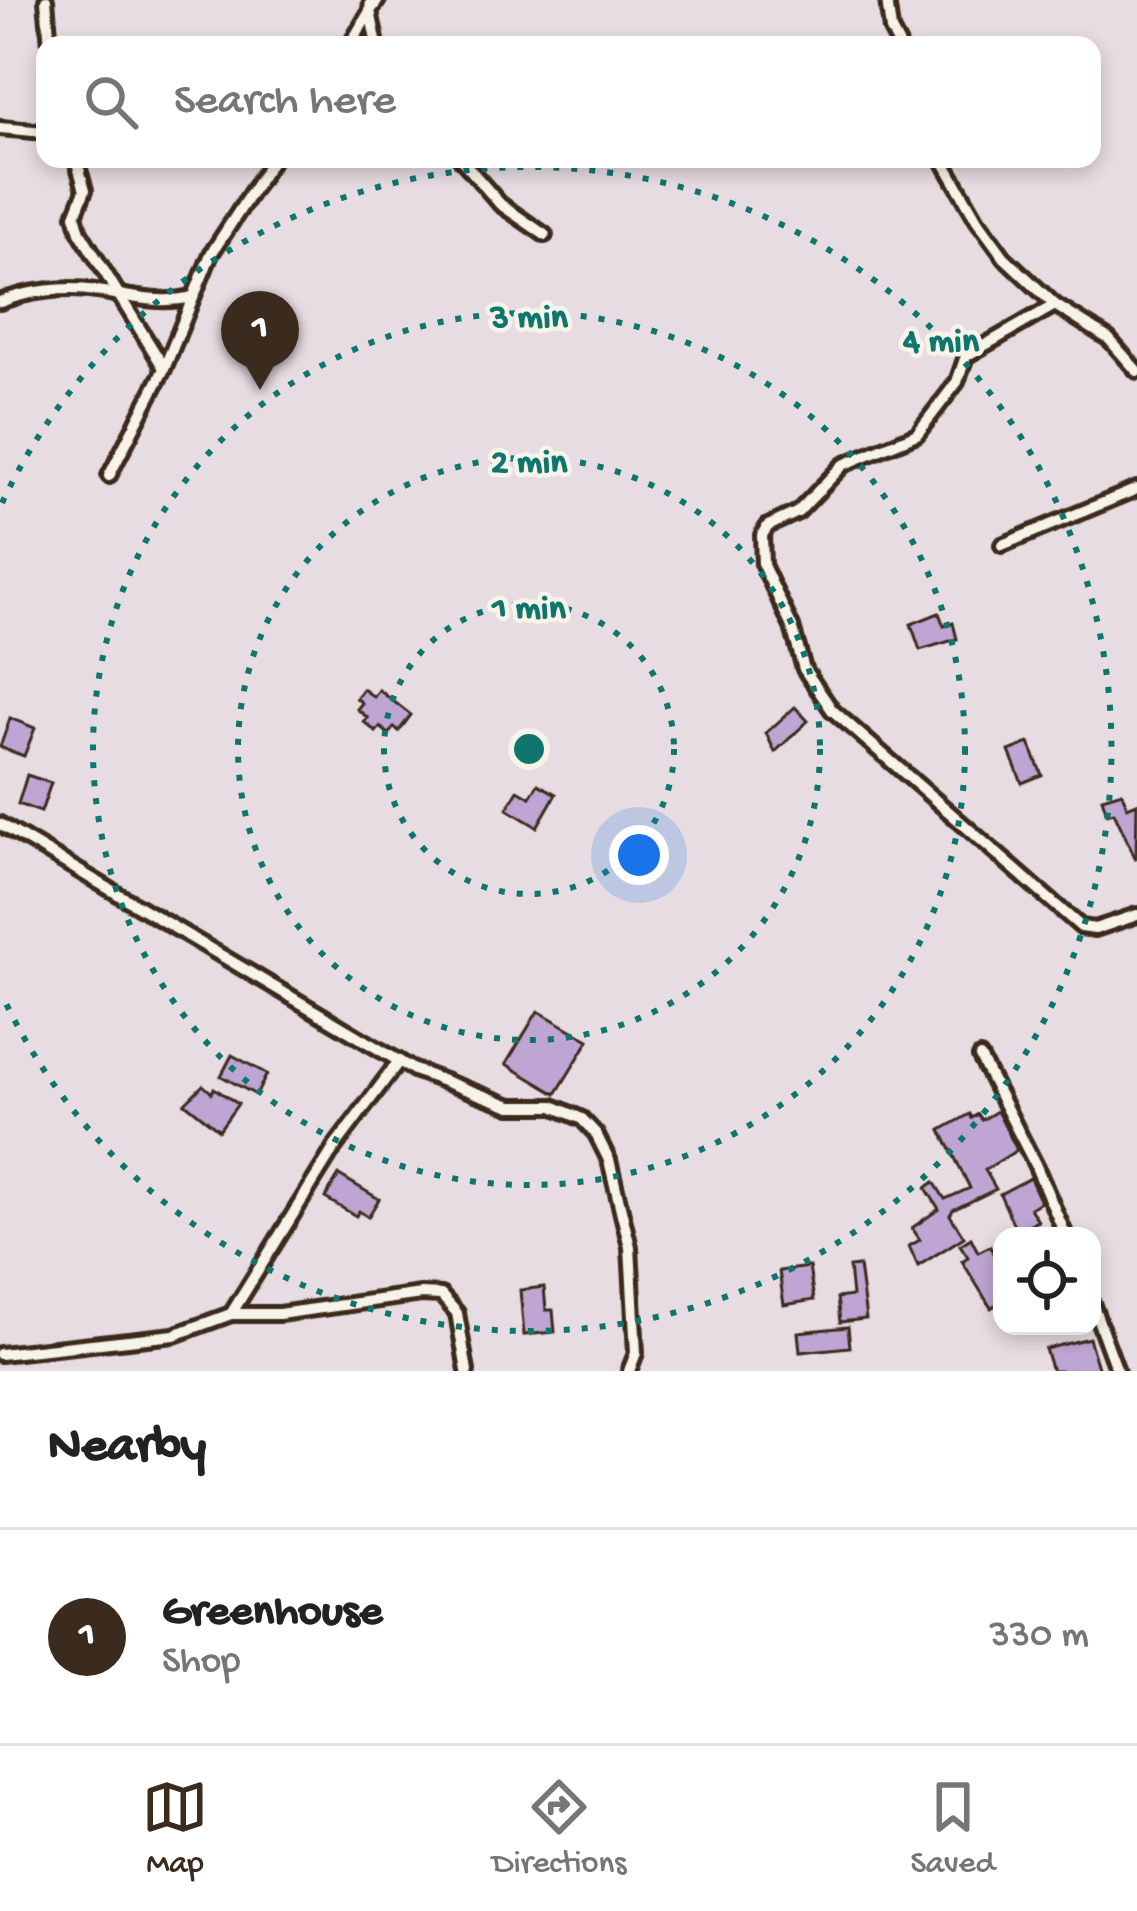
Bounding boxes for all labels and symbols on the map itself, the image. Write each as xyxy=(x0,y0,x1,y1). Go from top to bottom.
pin: 1 xyxy=(221,291,299,390)
text: 3 min xyxy=(489,298,569,341)
text: 4 min xyxy=(902,322,980,365)
text: 2 min xyxy=(491,443,568,486)
text: 1 min xyxy=(490,589,567,632)
centre of rings xyxy=(508,728,550,770)
your location xyxy=(609,825,669,885)

